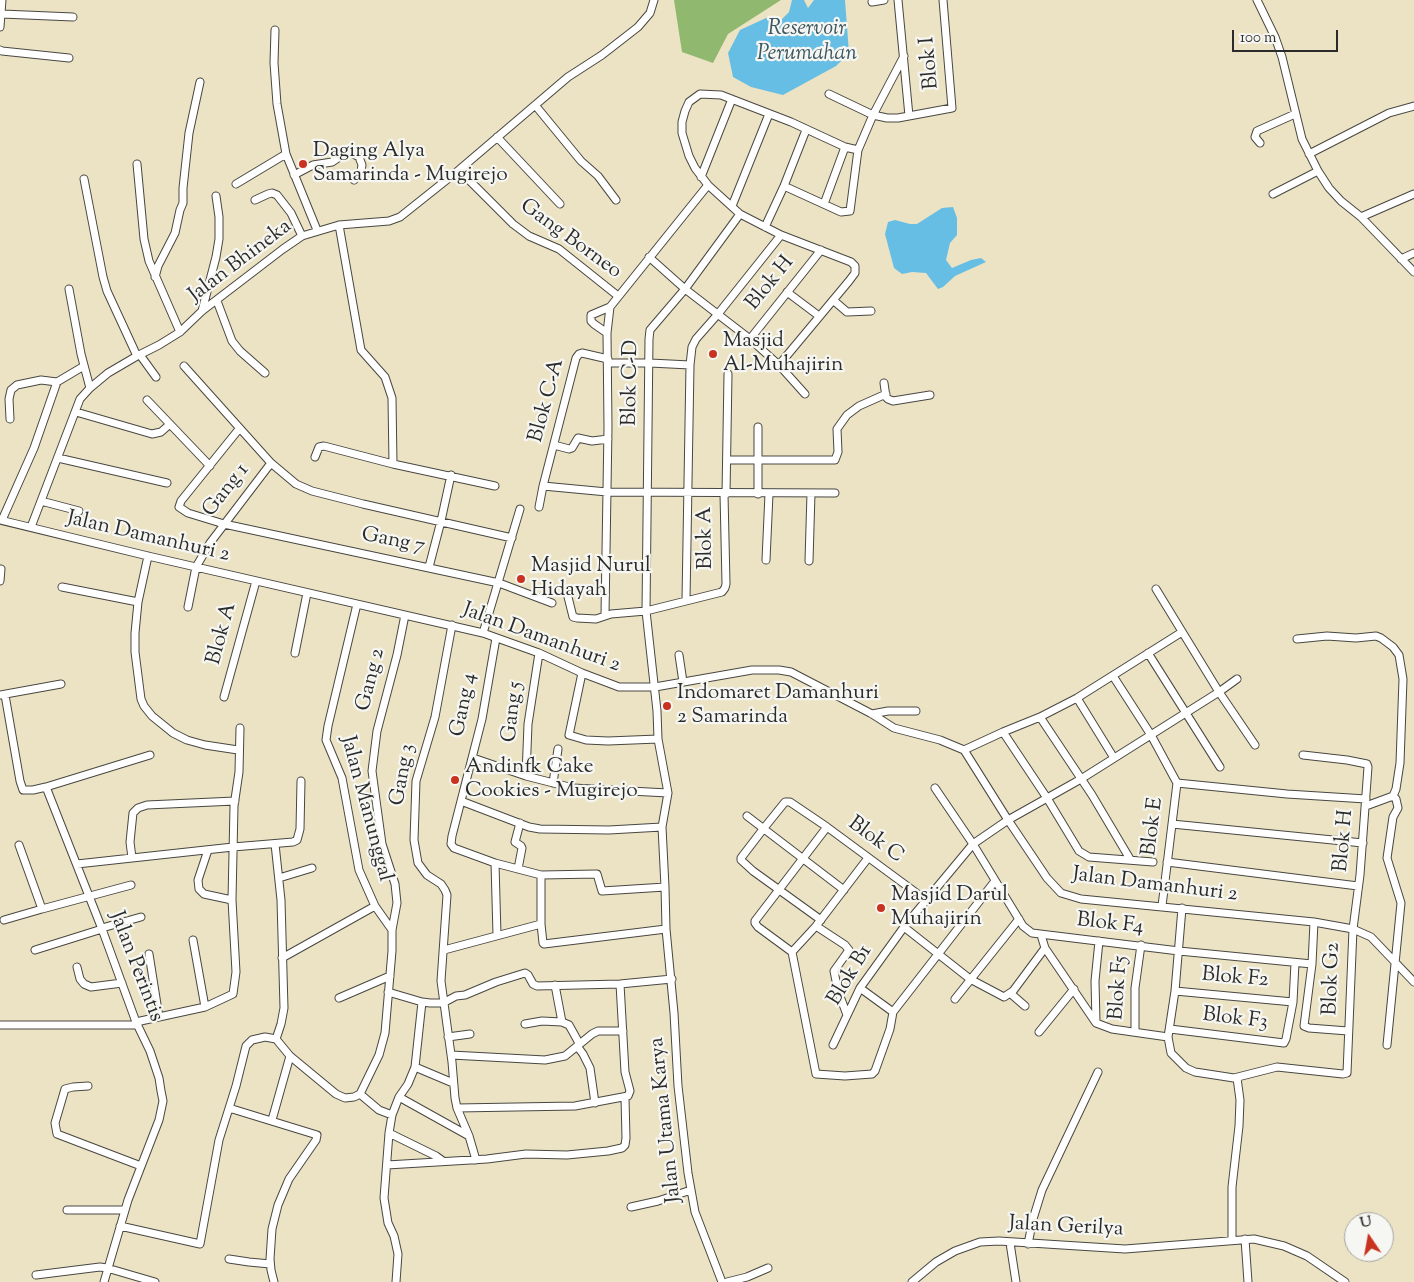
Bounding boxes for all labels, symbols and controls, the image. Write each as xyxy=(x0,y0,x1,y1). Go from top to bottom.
water label: Reservoir Perumahan xyxy=(757,17,857,68)
scale bar xyxy=(1234,20,1340,52)
text: 100 m xyxy=(1240,28,1276,49)
street label: Blok I xyxy=(916,36,946,90)
place label: Daging Alya Samarinda - Mugirejo xyxy=(313,139,508,189)
marker: Daging Alya Samarinda - Mugirejo xyxy=(297,158,309,170)
street label: Gang Borneo xyxy=(514,195,626,285)
street label: Jalan Bhineka xyxy=(184,215,298,309)
street label: Blok H xyxy=(741,252,801,316)
place label: Masjid Al-Muhajirin xyxy=(723,329,843,379)
street label: Blok C-D xyxy=(619,340,645,426)
marker: Masjid Al-Muhajirin xyxy=(707,348,719,360)
street label: Blok C-A xyxy=(525,356,571,446)
street label: Gang 1 xyxy=(198,459,256,523)
street label: Blok A xyxy=(694,506,720,570)
street label: Jalan Damanhuri 2 xyxy=(64,507,232,569)
street label: Gang 7 xyxy=(359,523,427,561)
place label: Masjid Nurul Hidayah xyxy=(531,554,651,604)
marker: Masjid Nurul Hidayah xyxy=(515,573,527,585)
street label: Jalan Damanhuri 2 xyxy=(459,599,623,679)
street label: Blok A xyxy=(203,600,243,668)
street label: Gang 2 xyxy=(352,646,392,714)
street label: Gang 4 xyxy=(446,671,484,739)
street label: Gang 5 xyxy=(498,680,530,744)
place label: Indomaret Damanhuri 2 Samarinda xyxy=(677,681,879,731)
marker: Indomaret Damanhuri 2 Samarinda xyxy=(661,700,673,712)
street label: Jalan Manunggal xyxy=(333,733,397,885)
street label: Gang 3 xyxy=(386,742,422,808)
place label: Andinfk Cake Cookies - Mugirejo xyxy=(465,755,638,805)
marker: Andinfk Cake Cookies - Mugirejo xyxy=(449,774,461,786)
street label: Blok E xyxy=(1138,796,1170,858)
street label: Blok H xyxy=(1330,809,1360,873)
street label: Blok C xyxy=(842,812,908,870)
street label: Jalan Damanhuri 2 xyxy=(1071,863,1239,909)
place label: Masjid Darul Muhajirin xyxy=(891,883,1008,933)
marker: Masjid Darul Muhajirin xyxy=(875,902,887,914)
street label: Jalan Perintis xyxy=(102,908,168,1026)
street label: Blok F4 xyxy=(1075,909,1145,941)
street label: Blok B1 xyxy=(823,941,879,1011)
street label: Blok G2 xyxy=(1319,942,1347,1016)
street label: Blok F5 xyxy=(1105,955,1135,1021)
street label: Blok F2 xyxy=(1201,964,1269,994)
street label: Blok F3 xyxy=(1201,1003,1269,1037)
street label: Jalan Utama Karya xyxy=(646,1036,688,1204)
street label: Jalan Gerilya xyxy=(1008,1212,1124,1244)
north arrow xyxy=(1344,1212,1394,1262)
text: U xyxy=(1358,1212,1374,1234)

